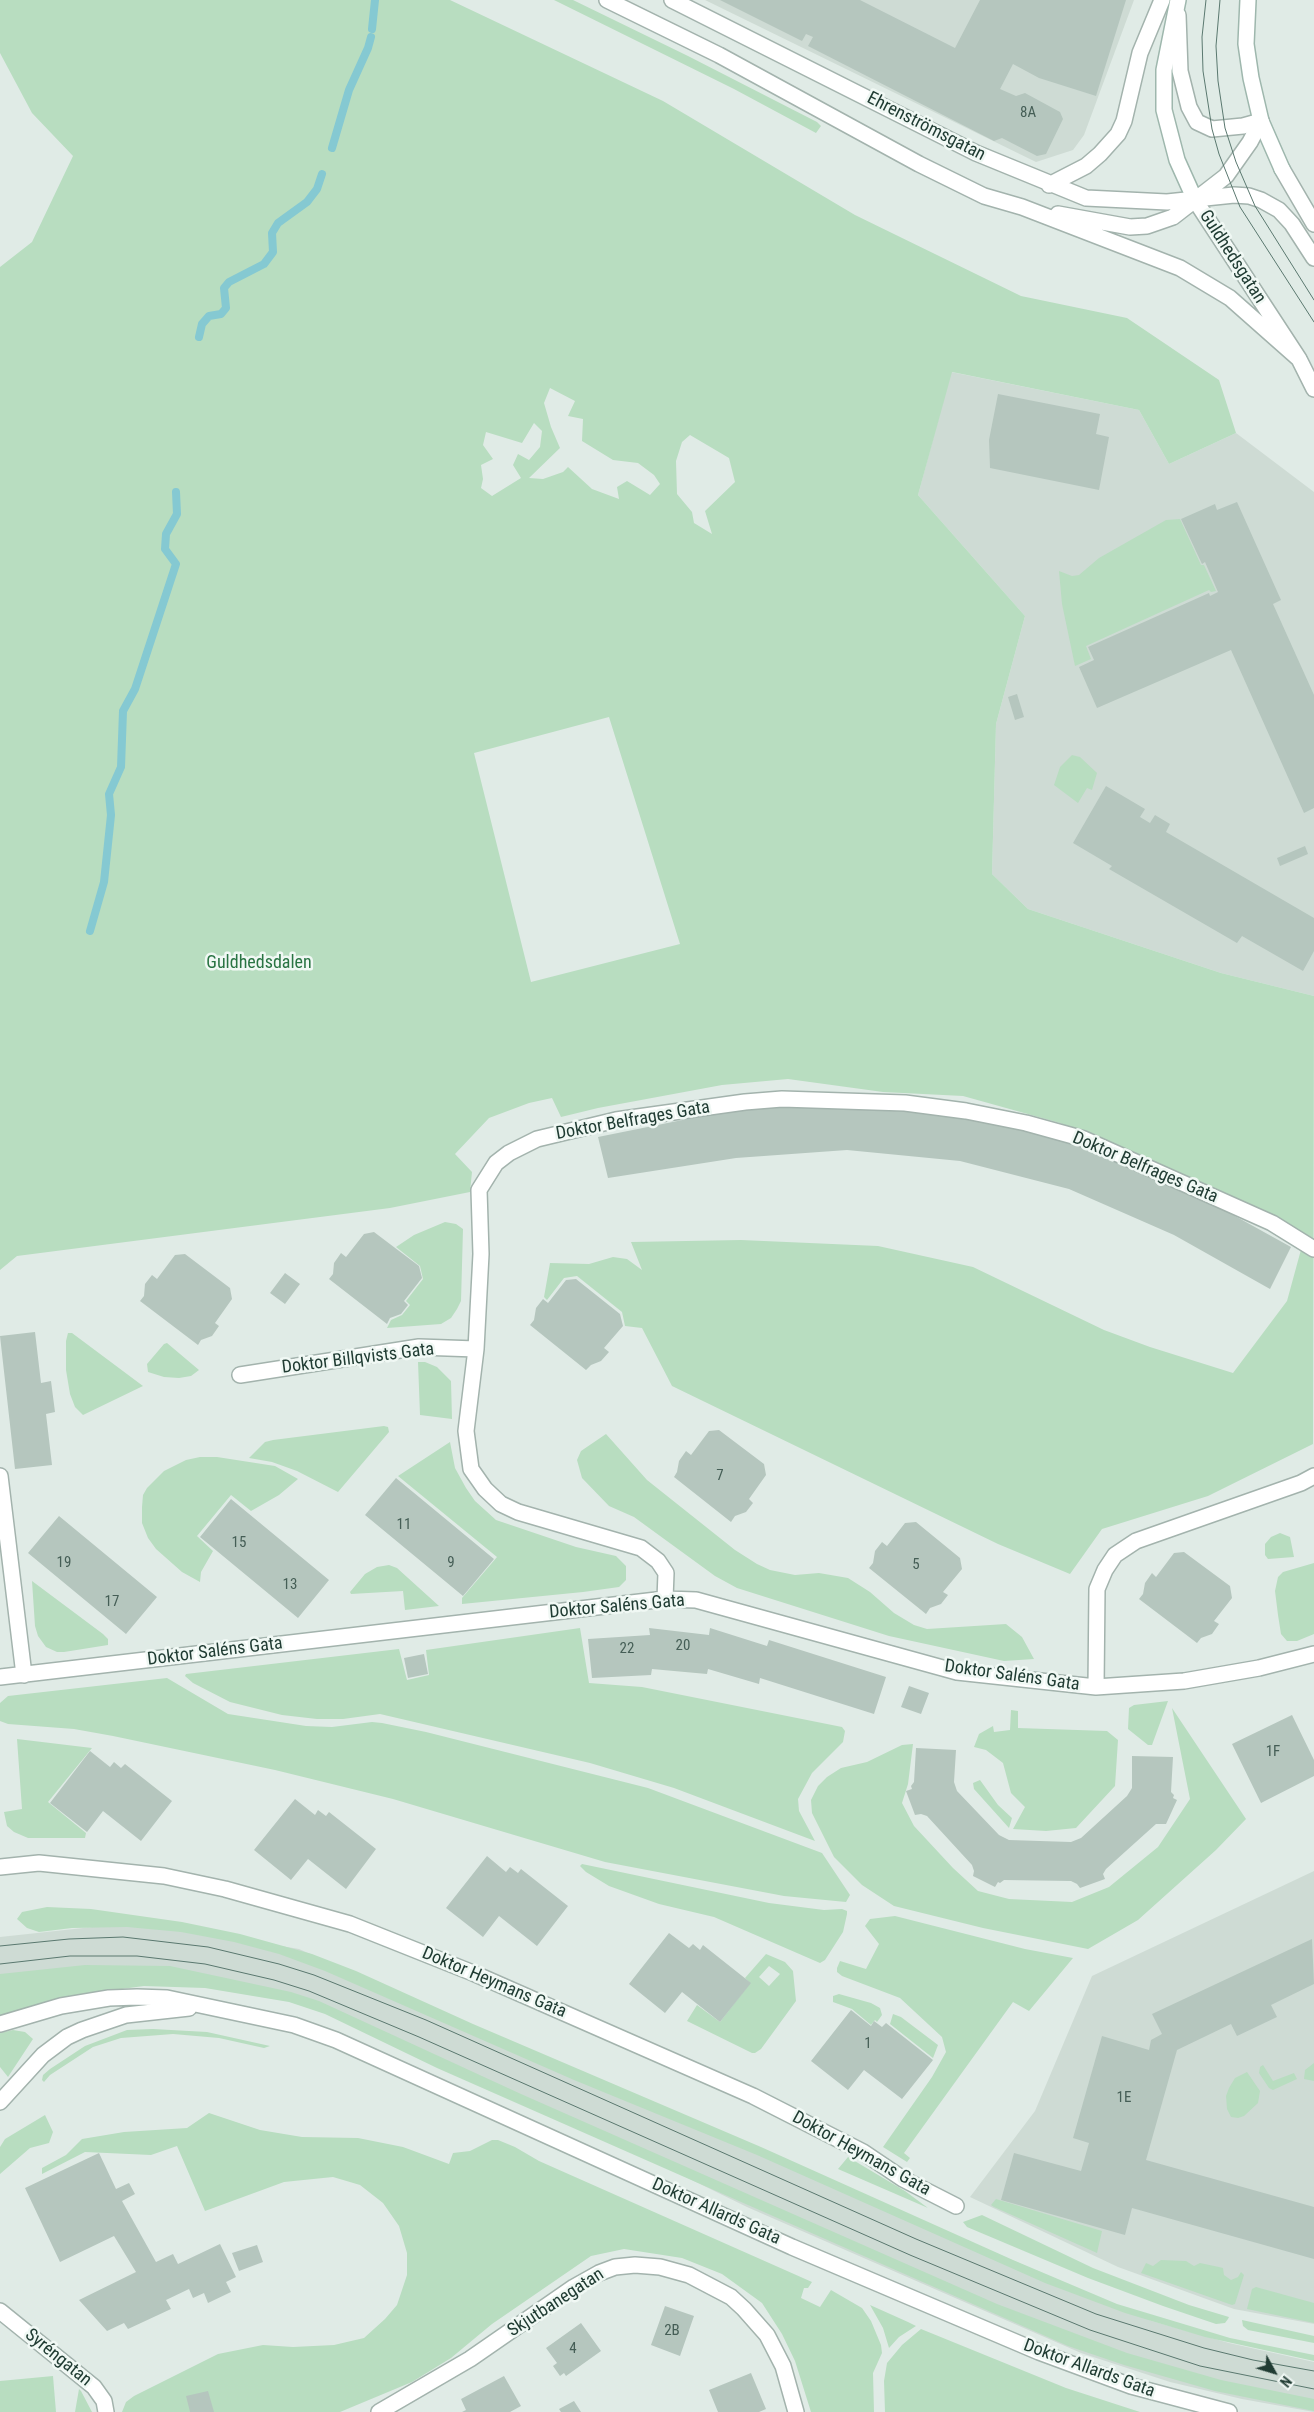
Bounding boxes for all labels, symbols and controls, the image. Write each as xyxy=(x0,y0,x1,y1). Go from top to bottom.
street label: Ehrenströmsgatan xyxy=(863,88,989,166)
house number: 8A xyxy=(1020,104,1036,122)
street label: Guldhedsgatan xyxy=(1194,206,1270,308)
park label: Guldhedsdalen xyxy=(206,952,312,974)
street label: Doktor Belfrages Gata xyxy=(554,1097,712,1145)
street label: Doktor Belfrages Gata xyxy=(1069,1128,1221,1208)
street label: Doktor Billqvists Gata xyxy=(281,1339,435,1379)
house number: 7 xyxy=(716,1467,724,1485)
house number: 11 xyxy=(397,1516,411,1534)
house number: 15 xyxy=(232,1534,246,1552)
house number: 19 xyxy=(57,1554,71,1572)
house number: 9 xyxy=(447,1554,455,1572)
house number: 5 xyxy=(912,1556,920,1574)
house number: 13 xyxy=(283,1576,297,1594)
street label: Doktor Saléns Gata xyxy=(548,1590,686,1624)
house number: 17 xyxy=(105,1593,119,1611)
street label: Doktor Saléns Gata xyxy=(146,1633,284,1671)
house number: 20 xyxy=(676,1637,690,1655)
house number: 22 xyxy=(620,1640,634,1658)
street label: Doktor Saléns Gata xyxy=(943,1656,1081,1696)
house number: 1F xyxy=(1266,1743,1280,1761)
street label: Doktor Heymans Gata xyxy=(419,1943,569,2023)
house number: 1 xyxy=(864,2035,872,2053)
house number: 1E xyxy=(1117,2089,1131,2107)
street label: Doktor Heymans Gata xyxy=(788,2107,934,2201)
street label: Doktor Allards Gata xyxy=(648,2174,784,2250)
street label: Skjutbanegatan xyxy=(504,2264,608,2342)
house number: 2B xyxy=(664,2322,680,2340)
street label: Syréngatan xyxy=(20,2325,96,2391)
street label: Doktor Allards Gata xyxy=(1020,2335,1158,2403)
house number: 4 xyxy=(569,2340,577,2358)
north arrow xyxy=(1249,2347,1299,2397)
text: N xyxy=(1277,2373,1295,2390)

